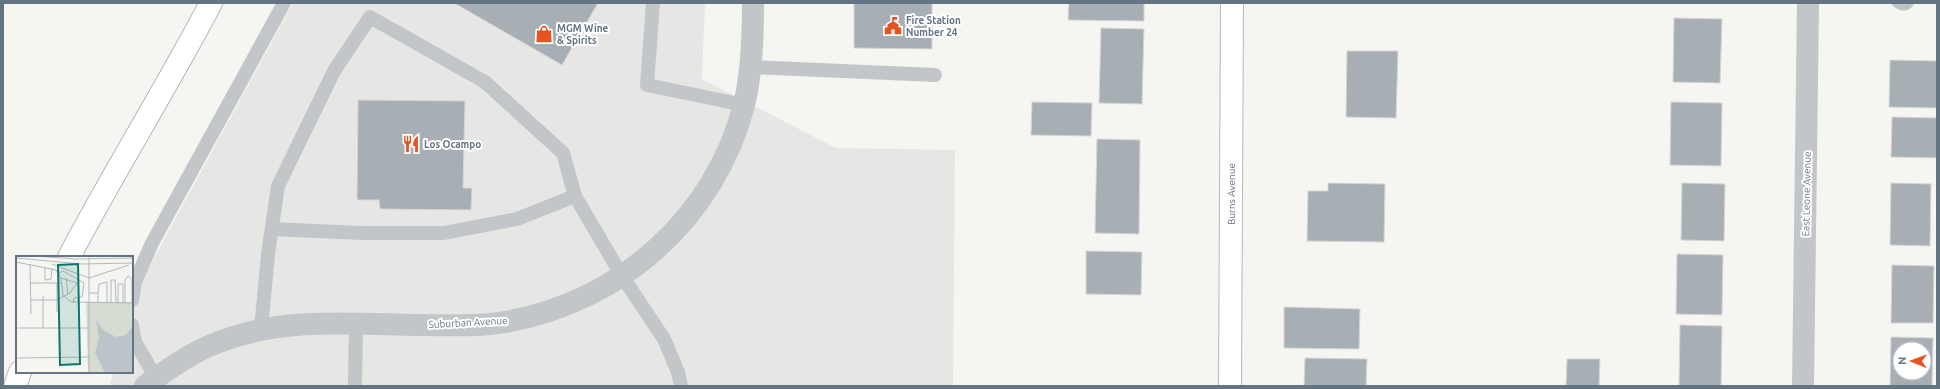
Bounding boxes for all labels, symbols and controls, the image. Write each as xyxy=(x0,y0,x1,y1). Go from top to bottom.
place label: Fire Station Number 24 xyxy=(906,15,961,38)
public building icon: Fire Station Number 24 xyxy=(883,16,903,36)
place label: MGM Wine & Spirits xyxy=(557,23,609,46)
shop icon: MGM Wine & Spirits xyxy=(534,24,554,44)
restaurant icon: Los Ocampo xyxy=(401,134,421,154)
place label: Los Ocampo xyxy=(424,139,481,150)
street label: East Leone Avenue xyxy=(1800,151,1813,237)
street label: Burns Avenue xyxy=(1226,163,1237,225)
inset map xyxy=(16,256,133,373)
street label: Suburban Avenue xyxy=(428,315,508,330)
north arrow xyxy=(1892,341,1932,381)
text: N xyxy=(1896,357,1908,365)

